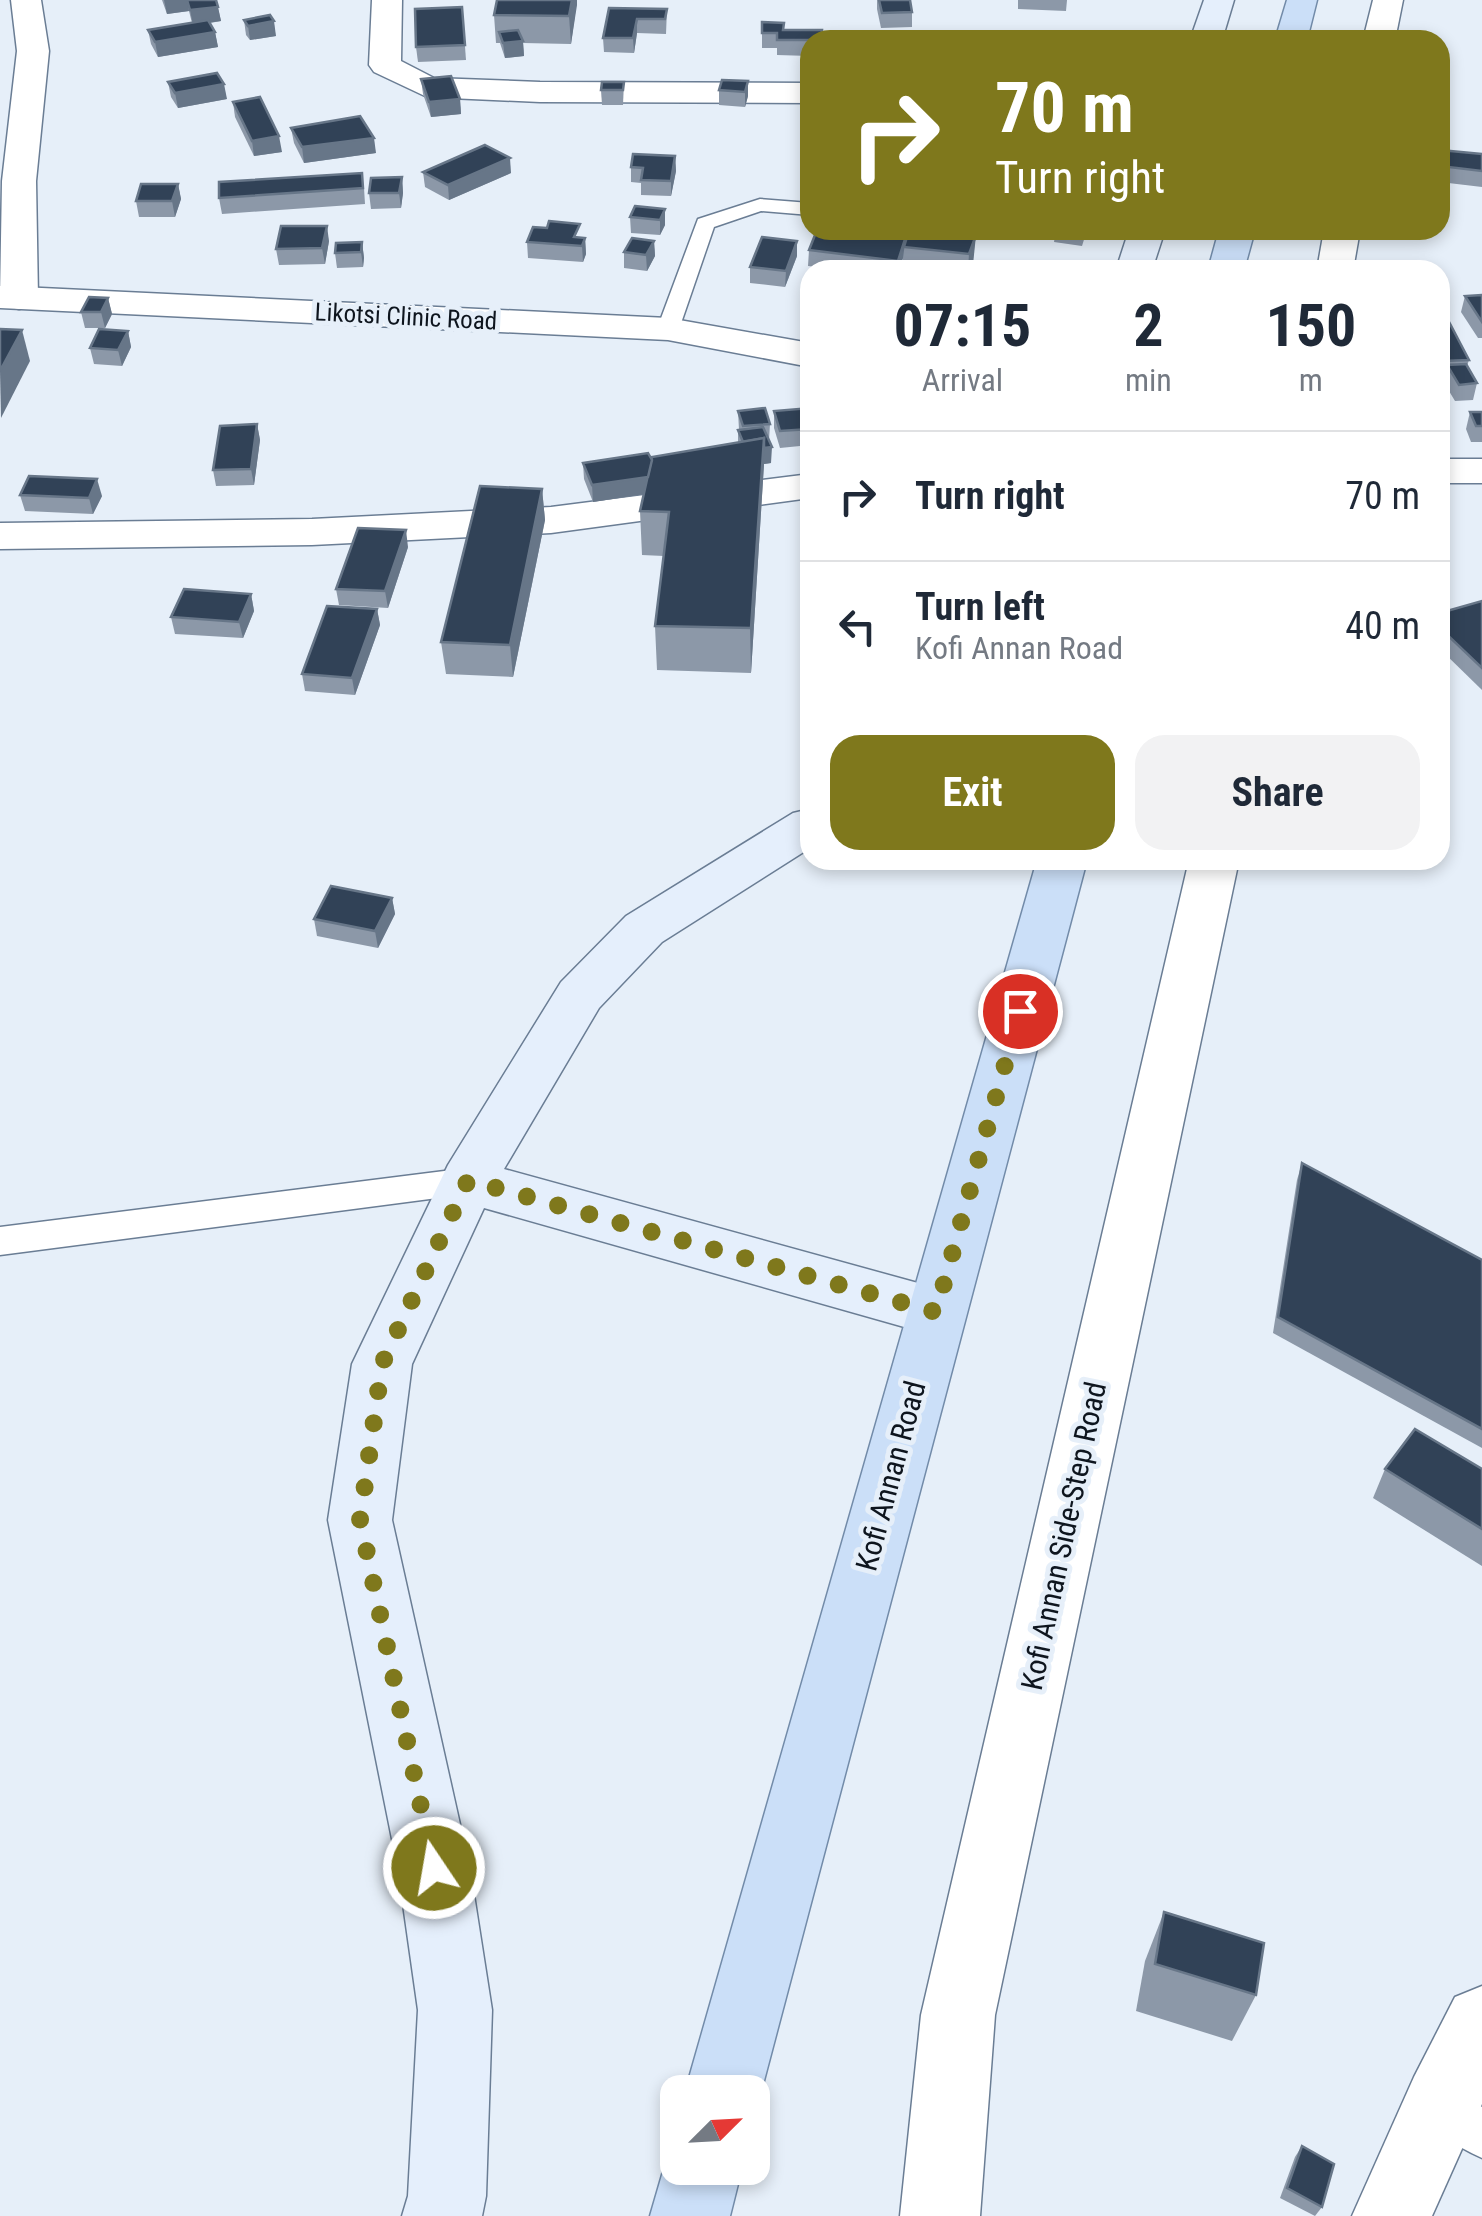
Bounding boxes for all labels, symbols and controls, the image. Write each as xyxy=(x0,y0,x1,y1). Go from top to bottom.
text: 70 m xyxy=(995,67,1134,149)
icon: right xyxy=(830,70,960,200)
text: Turn right xyxy=(995,151,1165,204)
text: 07:15 xyxy=(894,290,1031,361)
text: 2 xyxy=(1133,290,1164,361)
text: 150 xyxy=(1265,290,1356,361)
street label: Likotsi Clinic Road xyxy=(314,297,498,336)
text: Arrival xyxy=(922,361,1003,399)
text: min xyxy=(1125,361,1172,399)
text: m xyxy=(1299,361,1323,399)
icon: right xyxy=(830,469,885,524)
text: Turn right xyxy=(915,474,1065,518)
text: 70 m xyxy=(1345,474,1420,518)
text: Turn left xyxy=(915,585,1045,629)
icon: left xyxy=(830,599,885,654)
text: 40 m xyxy=(1345,604,1420,648)
text: Kofi Annan Road xyxy=(915,629,1123,667)
button: Exit xyxy=(830,735,1115,850)
button: Share xyxy=(1135,735,1420,850)
pin xyxy=(978,969,1063,1054)
icon: arrive xyxy=(993,984,1048,1039)
street label: Kofi Annan Road xyxy=(848,1377,933,1575)
street label: Kofi Annan Side-Step Road xyxy=(1014,1379,1113,1693)
position arrow xyxy=(382,1816,486,1920)
north arrow xyxy=(660,2075,770,2185)
map controls xyxy=(660,2075,770,2185)

